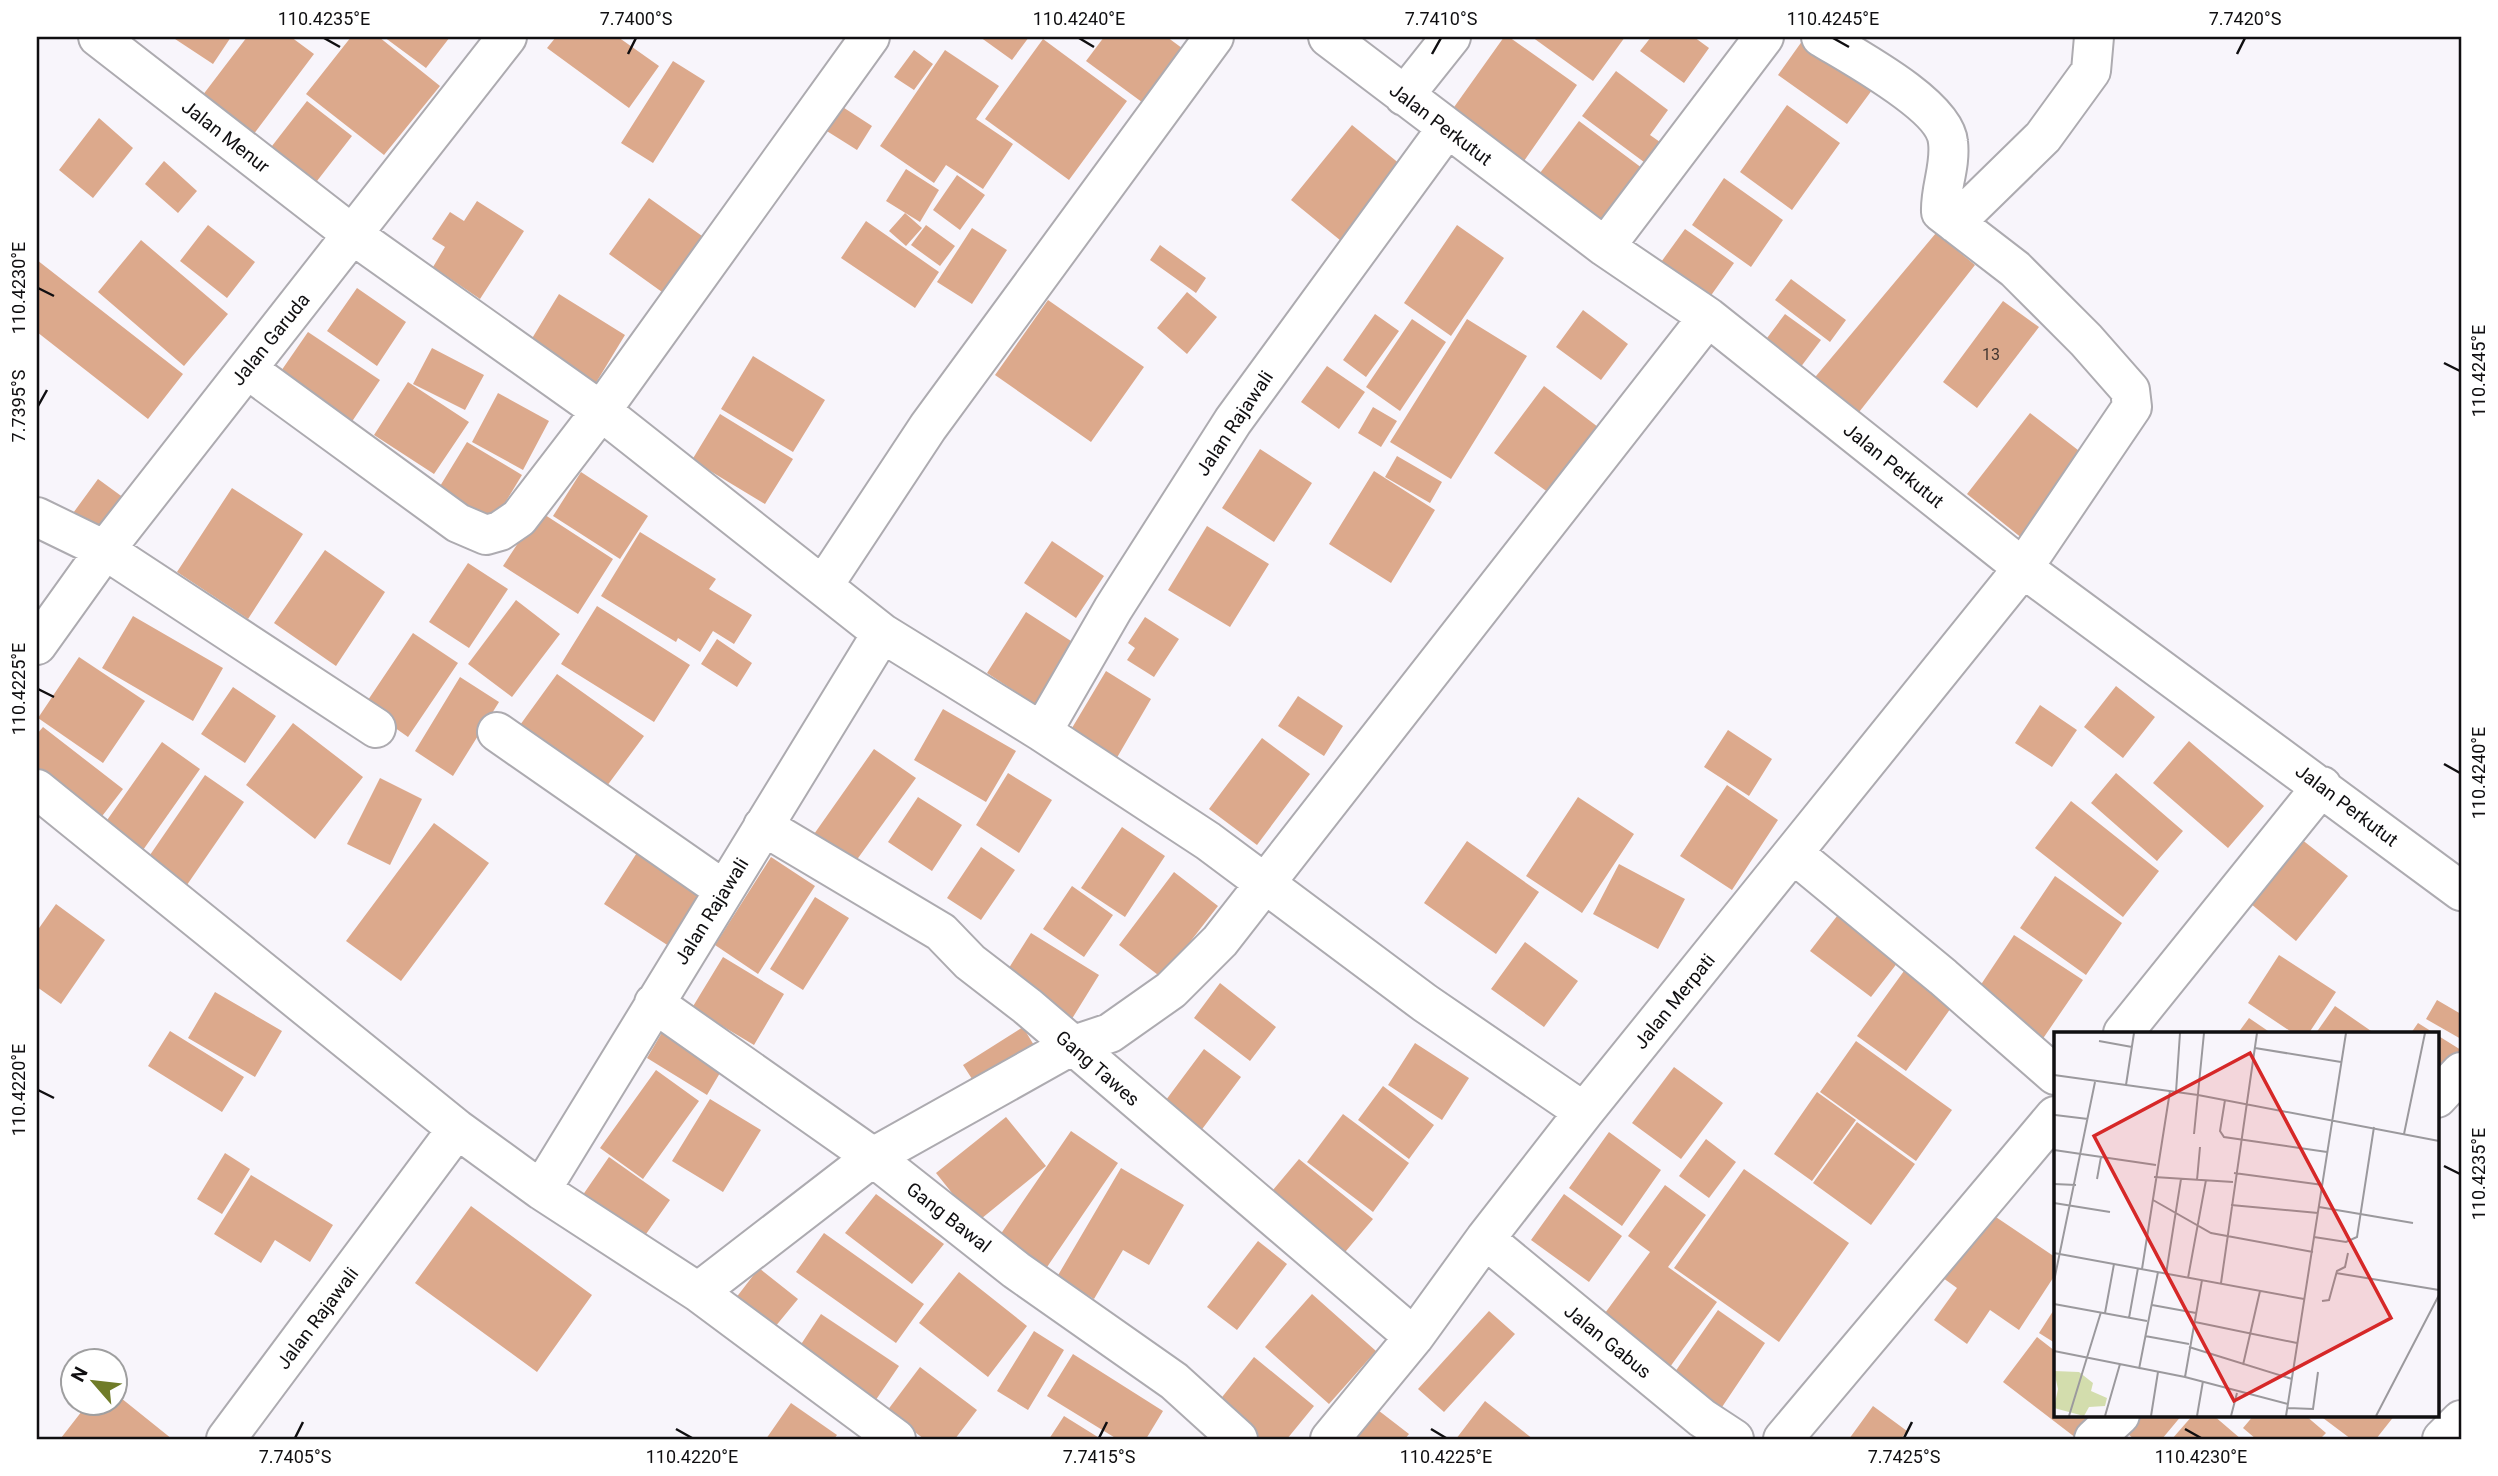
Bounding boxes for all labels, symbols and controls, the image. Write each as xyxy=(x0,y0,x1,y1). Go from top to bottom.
text: 110.4235°E xyxy=(278,8,370,29)
text: 7.7400°S xyxy=(600,8,673,29)
text: 110.4240°E xyxy=(1033,8,1125,29)
text: 7.7410°S xyxy=(1405,8,1478,29)
text: 110.4245°E xyxy=(1787,8,1879,29)
text: 7.7420°S xyxy=(2209,8,2282,29)
street label: Jalan Perkutut xyxy=(1385,78,1496,170)
street label: Jalan Menur xyxy=(177,95,275,178)
text: 110.4230°E xyxy=(8,242,29,334)
street label: Jalan Garuda xyxy=(226,288,315,390)
text: 110.4245°E xyxy=(2468,325,2489,417)
house number: 13 xyxy=(1982,345,2000,364)
street label: Jalan Rajawali xyxy=(1191,366,1278,480)
text: 7.7395°S xyxy=(8,369,29,442)
street label: Jalan Perkutut xyxy=(1839,418,1948,513)
text: 110.4225°E xyxy=(8,643,29,735)
text: 110.4240°E xyxy=(2468,727,2489,819)
street label: Jalan Perkutut xyxy=(2291,759,2402,851)
street label: Jalan Rajawali xyxy=(669,854,753,969)
street label: Jalan Merpati xyxy=(1629,949,1720,1054)
street label: Gang Tawes xyxy=(1051,1026,1144,1111)
inset map xyxy=(2054,1032,2438,1416)
text: 110.4220°E xyxy=(8,1044,29,1136)
text: 110.4235°E xyxy=(2468,1128,2489,1220)
street label: Gang Bawal xyxy=(902,1177,995,1257)
street label: Jalan Rajawali xyxy=(272,1263,363,1374)
street label: Jalan Gabus xyxy=(1560,1299,1656,1383)
north arrow xyxy=(60,1346,130,1416)
text: N xyxy=(66,1363,93,1386)
text: 7.7405°S xyxy=(259,1446,332,1467)
text: 110.4220°E xyxy=(646,1446,738,1467)
text: 7.7415°S xyxy=(1063,1446,1136,1467)
text: 110.4225°E xyxy=(1400,1446,1492,1467)
text: 7.7425°S xyxy=(1868,1446,1941,1467)
text: 110.4230°E xyxy=(2155,1446,2247,1467)

